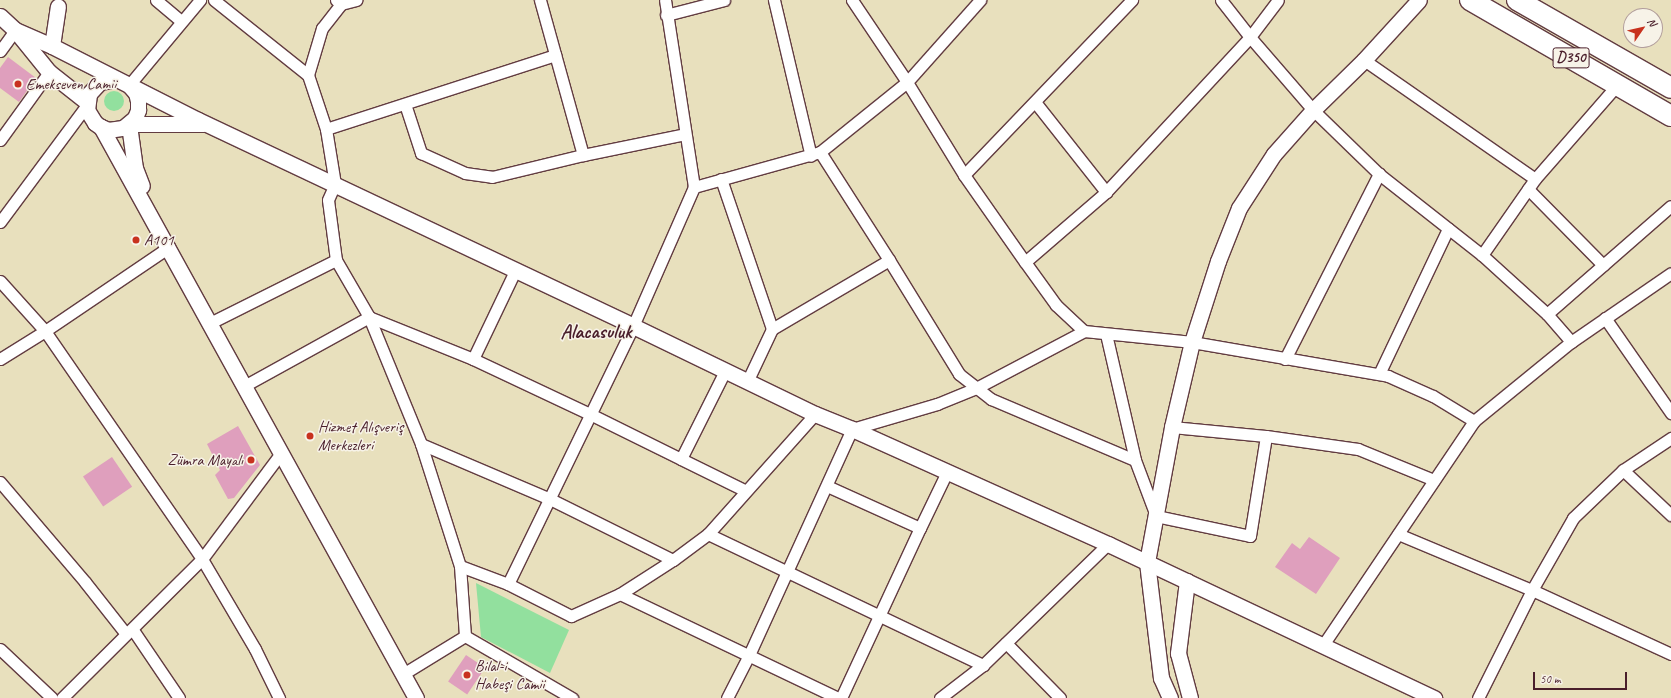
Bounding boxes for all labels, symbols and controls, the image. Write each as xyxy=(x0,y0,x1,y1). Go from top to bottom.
north arrow xyxy=(1623,8,1663,48)
text: N xyxy=(1644,15,1660,29)
road number: D350 xyxy=(1552,45,1590,71)
place label: Emekseven Camii xyxy=(26,74,116,94)
marker: Emekseven Camii xyxy=(13,79,23,89)
place label: A101 xyxy=(144,230,174,250)
marker: A101 xyxy=(131,235,141,245)
district label: Alacasuluk xyxy=(561,319,631,343)
place label: Hizmet Alışveriş Merkezleri xyxy=(318,417,403,455)
marker: Hizmet Alışveriş Merkezleri xyxy=(305,431,315,441)
place label: Zümra Mayalı xyxy=(167,450,243,470)
marker: Zümra Mayalı xyxy=(246,455,256,465)
place label: Bilal-i Habeşi Camii xyxy=(475,656,545,694)
scale bar xyxy=(1535,664,1629,690)
marker: Bilal-i Habeşi Camii xyxy=(462,670,472,680)
text: 50 m xyxy=(1540,671,1560,687)

